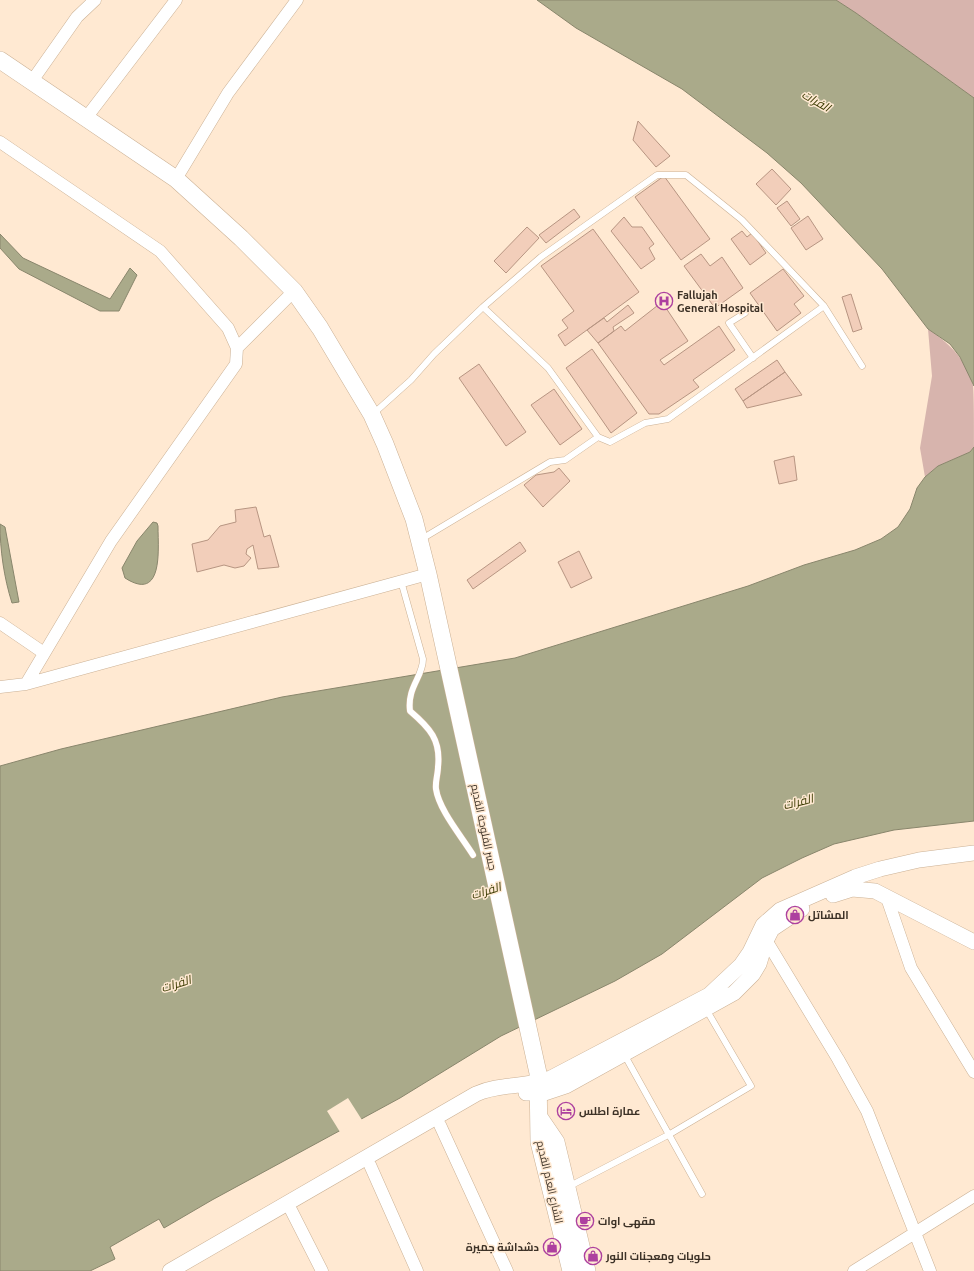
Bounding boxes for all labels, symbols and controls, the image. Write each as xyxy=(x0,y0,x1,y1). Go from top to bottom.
water label: الفرات xyxy=(799,87,834,116)
place label: Fallujah General Hospital xyxy=(677,289,764,314)
hospital icon: Fallujah General Hospital xyxy=(654,291,674,311)
street label: جسر الفلوجة القديم xyxy=(467,783,499,872)
water label: الفرات xyxy=(782,791,816,812)
water label: الفرات xyxy=(469,879,504,902)
shop icon: المشاتل xyxy=(785,905,805,925)
place label: المشاتل xyxy=(808,909,849,922)
water label: الفرات xyxy=(159,972,194,995)
hotel icon: عمارة اطلس xyxy=(556,1101,576,1121)
place label: عمارة اطلس xyxy=(579,1105,640,1118)
street label: الشارع العام القديم xyxy=(533,1139,565,1225)
cafe icon: مقهى اوات xyxy=(575,1211,595,1231)
place label: مقهى اوات xyxy=(598,1215,656,1229)
shop icon: دشداشة جميرة xyxy=(542,1237,562,1257)
place label: دشداشة جميرة xyxy=(466,1241,539,1254)
shop icon: حلويات ومعجنات النور xyxy=(583,1246,603,1266)
place label: حلويات ومعجنات النور xyxy=(605,1250,711,1264)

